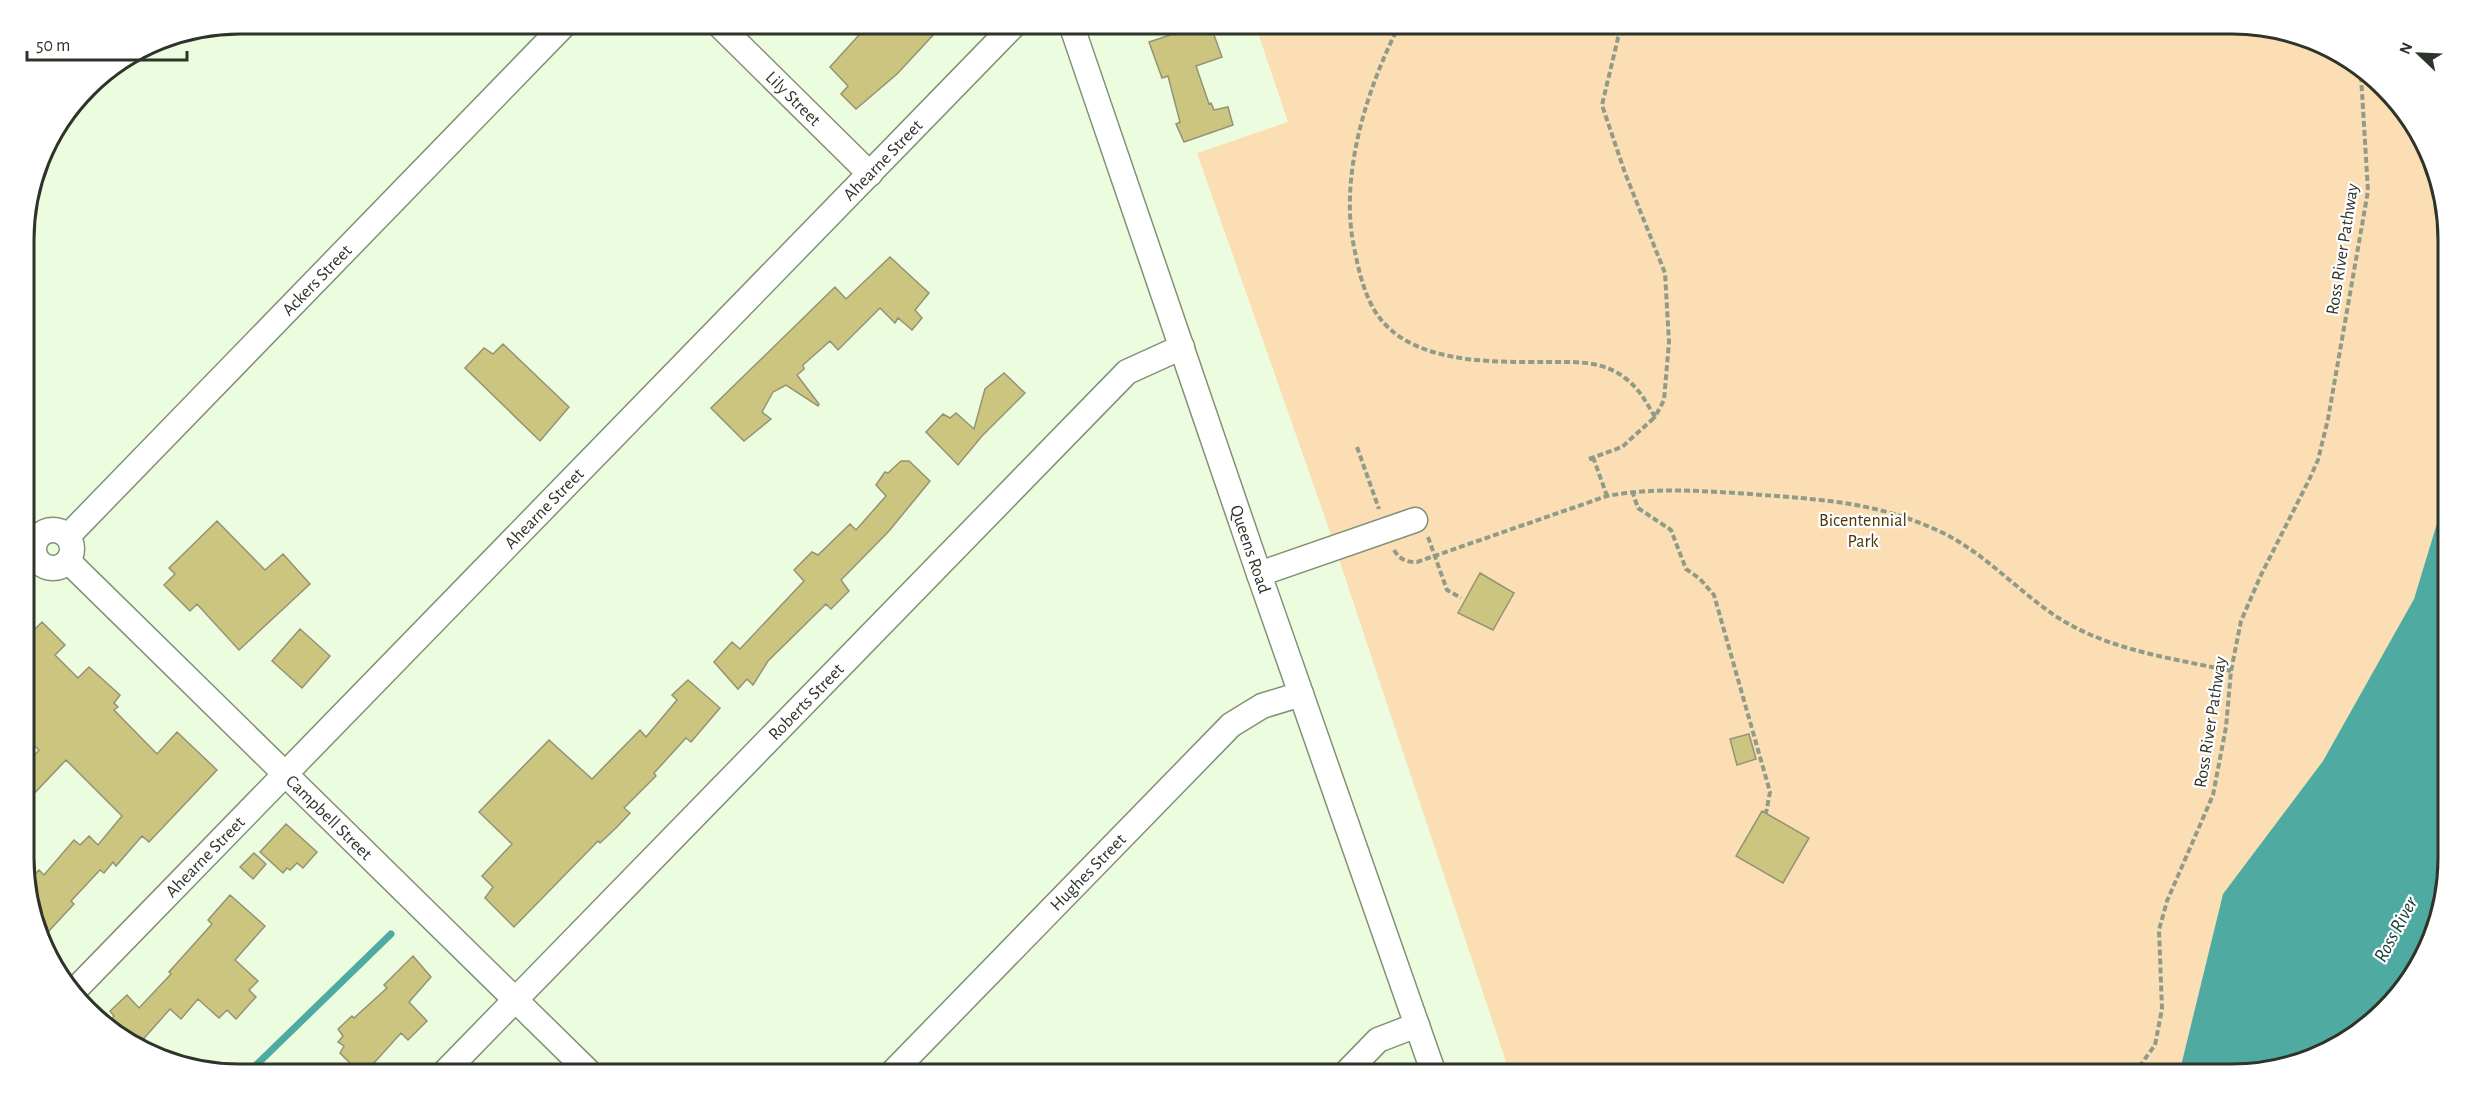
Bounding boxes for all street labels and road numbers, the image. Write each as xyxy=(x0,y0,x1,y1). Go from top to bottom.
street label: Lily Street xyxy=(762,68,824,130)
street label: Ahearne Street xyxy=(840,117,927,205)
street label: Ross River Pathway xyxy=(2324,182,2362,316)
street label: Ackers Street xyxy=(279,241,356,320)
street label: Ahearne Street xyxy=(501,465,588,553)
street label: Queens Road xyxy=(1226,503,1273,596)
street label: Ross River Pathway xyxy=(2192,655,2230,789)
street label: Roberts Street xyxy=(765,660,848,744)
street label: Campbell Street xyxy=(282,772,375,864)
street label: Ahearne Street xyxy=(162,813,249,901)
street label: Hughes Street xyxy=(1047,830,1130,915)

